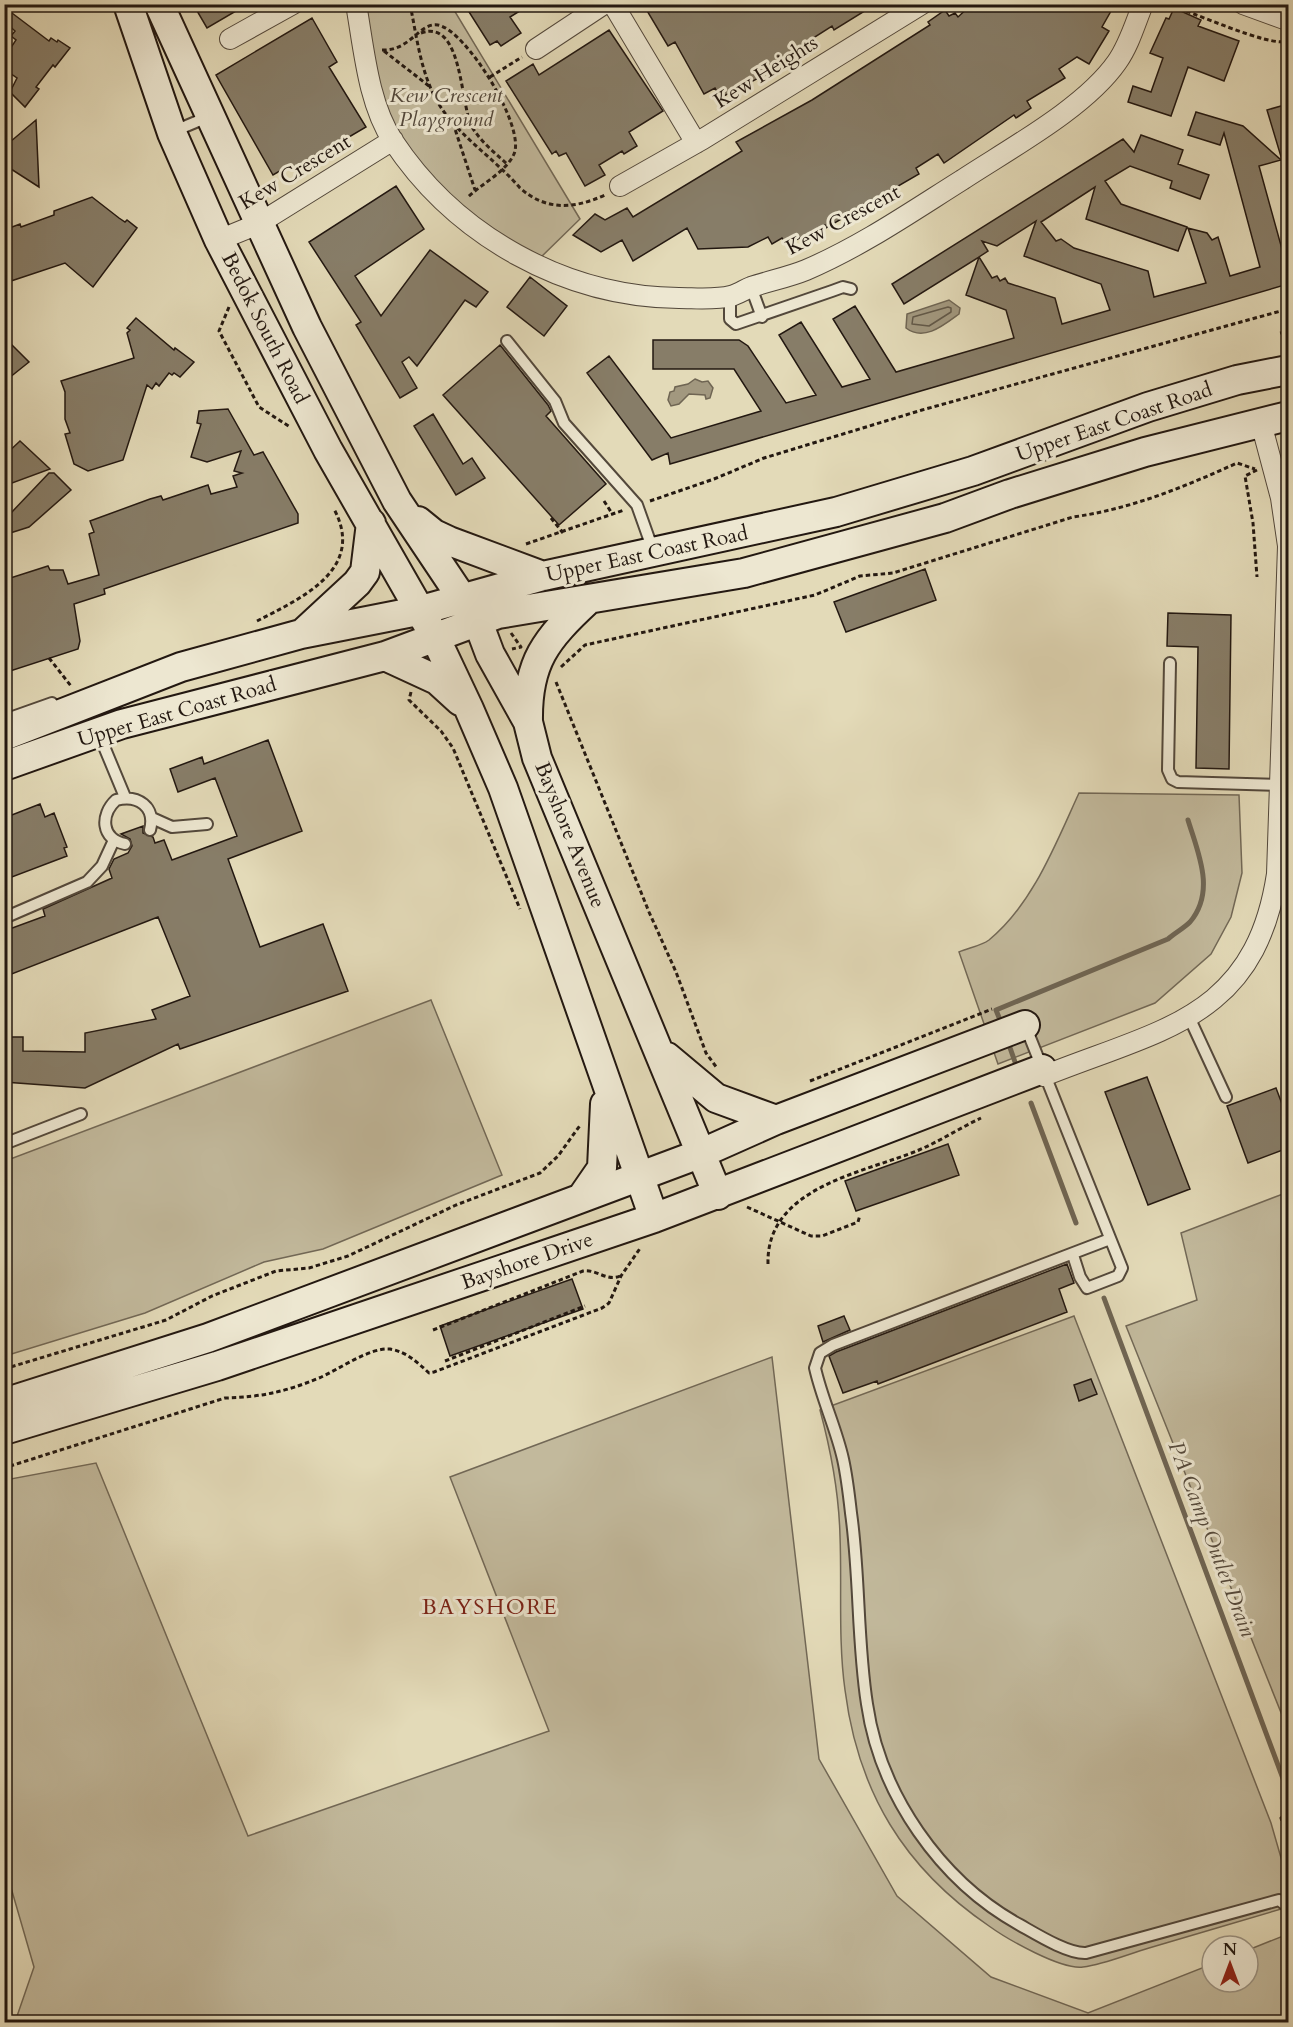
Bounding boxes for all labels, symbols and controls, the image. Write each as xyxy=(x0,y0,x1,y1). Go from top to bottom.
street label: Kew Heights xyxy=(708,29,824,115)
park label: Kew Crescent Playground xyxy=(389,81,504,134)
street label: Kew Crescent xyxy=(234,127,357,217)
street label: Kew Crescent xyxy=(781,178,906,262)
street label: Bedok South Road xyxy=(214,247,316,409)
street label: Upper East Coast Road xyxy=(1012,375,1216,469)
street label: Upper East Coast Road xyxy=(543,518,751,590)
street label: Upper East Coast Road xyxy=(74,670,280,754)
street label: Bayshore Avenue xyxy=(527,758,613,912)
street label: Bayshore Drive xyxy=(457,1225,597,1297)
water label: PA Camp Outlet Drain xyxy=(1161,1437,1263,1641)
district label: BAYSHORE xyxy=(422,1592,558,1622)
north arrow xyxy=(1200,1934,1260,1994)
text: N xyxy=(1223,1939,1237,1961)

